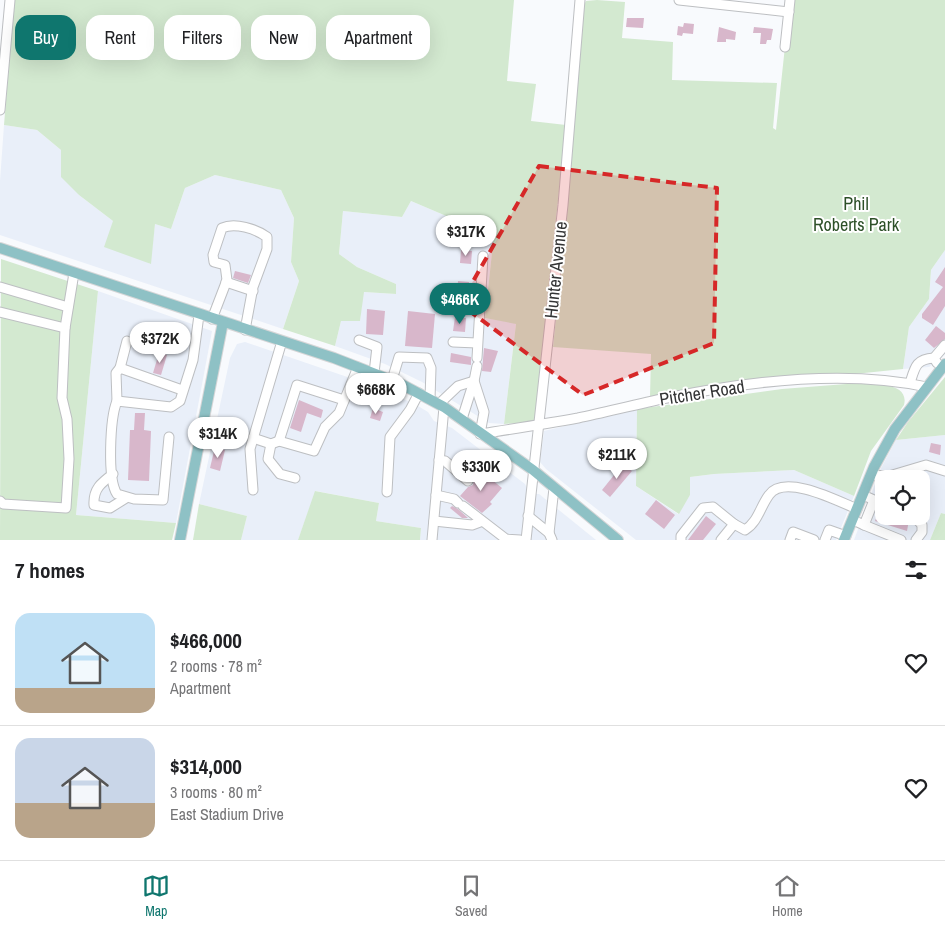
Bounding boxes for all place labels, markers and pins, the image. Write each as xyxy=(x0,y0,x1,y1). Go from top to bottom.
pin: $317K xyxy=(431,214,501,257)
pin: $466K xyxy=(425,282,495,325)
pin: $372K xyxy=(125,322,195,364)
pin: $668K xyxy=(341,372,411,415)
pin: $314K xyxy=(183,416,253,459)
pin: $211K xyxy=(582,438,652,480)
pin: $330K xyxy=(446,450,516,492)

